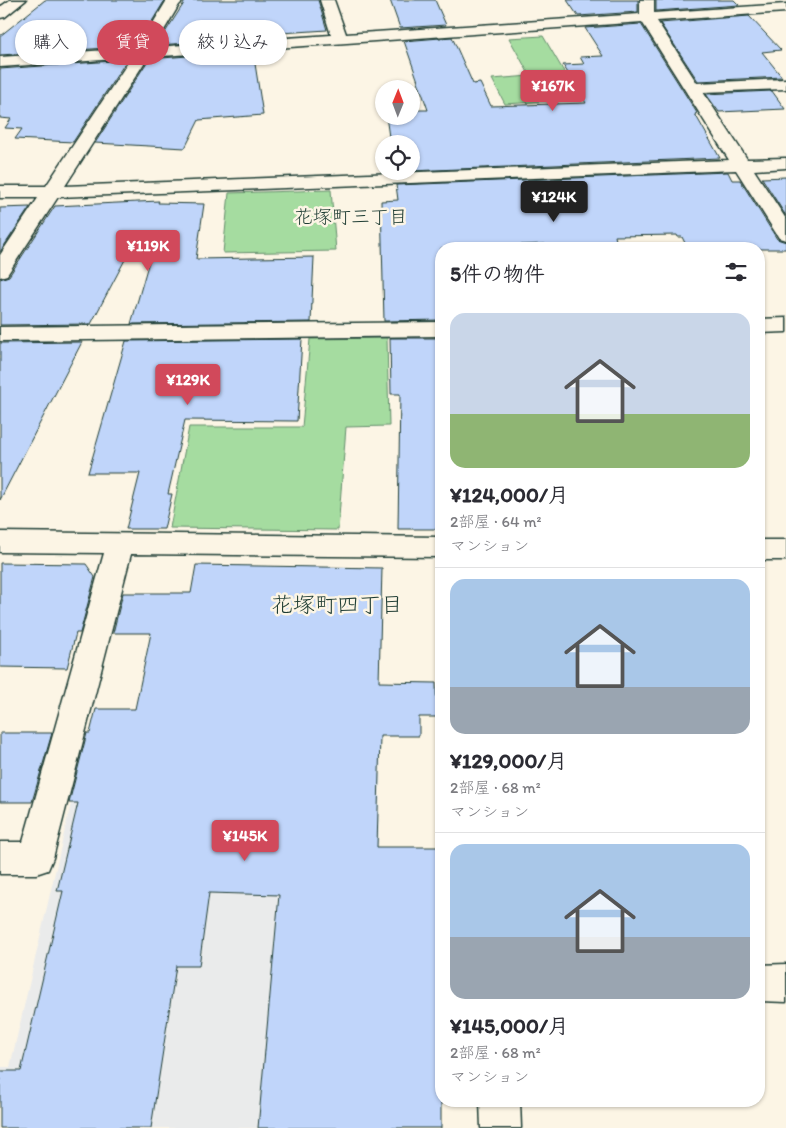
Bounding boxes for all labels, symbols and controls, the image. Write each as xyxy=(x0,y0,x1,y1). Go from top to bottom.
chip: 購入 xyxy=(15,20,87,65)
chip: 賃貸 xyxy=(97,20,169,65)
chip: 絞り込み xyxy=(179,20,287,65)
pin: ¥167K xyxy=(518,70,588,112)
text: ¥167K xyxy=(531,76,575,95)
north arrow xyxy=(375,80,420,125)
map controls xyxy=(375,80,420,180)
button: locate xyxy=(375,135,420,180)
pin: ¥124K xyxy=(519,180,589,223)
text: ¥124K xyxy=(532,187,576,206)
district label: 花塚町三丁目 xyxy=(294,205,408,228)
pin: ¥119K xyxy=(113,230,183,272)
text: ¥119K xyxy=(127,236,169,255)
icon: filters xyxy=(722,258,750,286)
text: 5件の物件 xyxy=(450,261,545,286)
icon: home xyxy=(555,346,645,436)
pin: ¥129K xyxy=(153,364,223,406)
text: ¥129K xyxy=(166,370,210,389)
text: ¥124,000/月 xyxy=(450,482,569,507)
text: 2部屋 · 64 m² xyxy=(450,512,542,531)
text: マンション xyxy=(450,536,529,555)
district label: 花塚町四丁目 xyxy=(271,591,403,618)
icon: home xyxy=(555,611,645,701)
text: ¥129,000/月 xyxy=(450,748,567,773)
text: 2部屋 · 68 m² xyxy=(450,778,541,797)
text: マンション xyxy=(450,802,529,821)
pin: ¥145K xyxy=(210,820,280,862)
text: ¥145K xyxy=(223,826,267,845)
icon: home xyxy=(555,876,645,966)
text: ¥145,000/月 xyxy=(450,1013,569,1038)
text: 2部屋 · 68 m² xyxy=(450,1043,541,1062)
text: マンション xyxy=(450,1067,529,1086)

